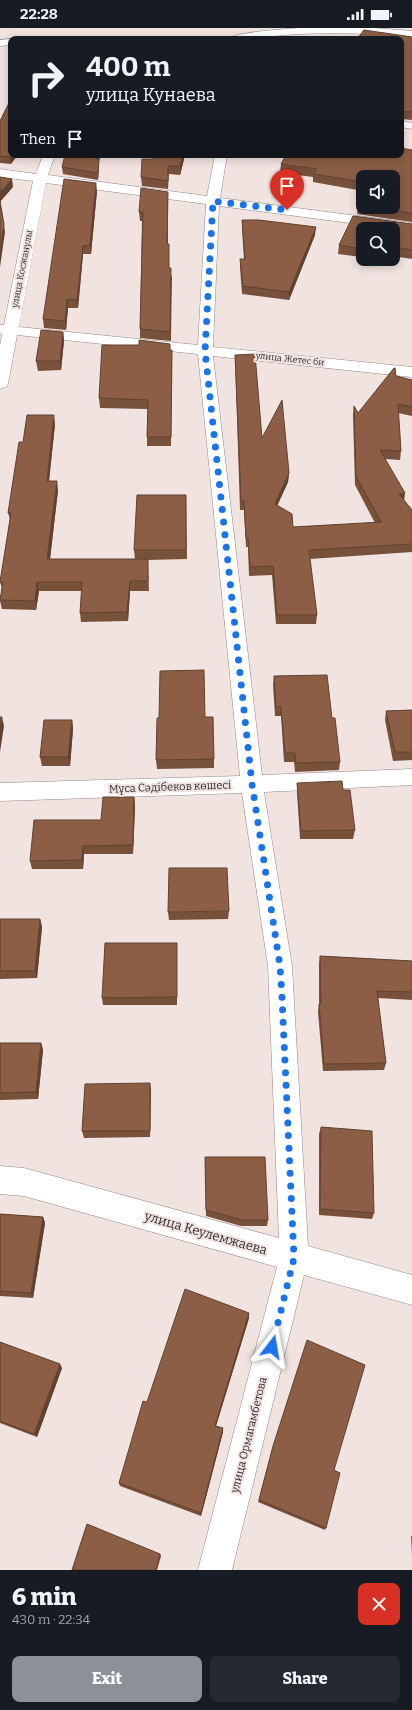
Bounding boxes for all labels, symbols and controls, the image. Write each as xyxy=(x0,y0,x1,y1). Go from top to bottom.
text: 22:28 xyxy=(20,5,58,23)
text: 400 m xyxy=(86,50,170,83)
icon: right xyxy=(20,52,72,104)
text: улица Кунаева xyxy=(86,84,216,106)
icon: arrive xyxy=(64,128,86,150)
text: Then xyxy=(20,130,56,148)
pin xyxy=(270,169,304,210)
map controls xyxy=(356,170,400,266)
button: sound xyxy=(356,170,400,214)
icon: arrive xyxy=(276,175,298,197)
button: search xyxy=(356,222,400,266)
street label: улица Косжанулы xyxy=(9,229,34,310)
street label: улица Жетес би xyxy=(254,350,325,368)
street label: Мұса Сәдібеков көшесі xyxy=(109,778,232,796)
street label: улица Кеулемжаева xyxy=(142,1208,269,1258)
position arrow xyxy=(251,1326,293,1368)
street label: улица Ормагамбетова xyxy=(228,1376,270,1495)
text: 6 min xyxy=(12,1583,77,1611)
button: close xyxy=(358,1583,400,1625)
text: 430 m · 22:34 xyxy=(12,1612,90,1627)
button: Exit xyxy=(12,1656,202,1702)
button: Share xyxy=(210,1656,400,1702)

